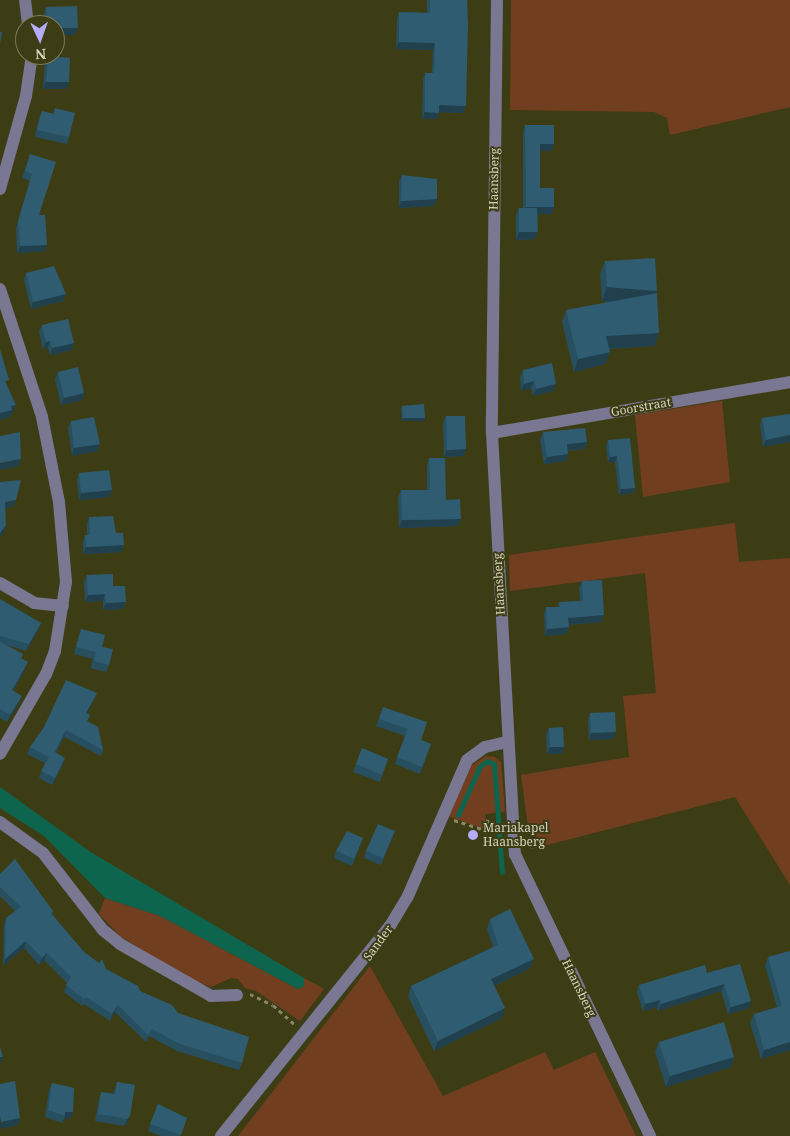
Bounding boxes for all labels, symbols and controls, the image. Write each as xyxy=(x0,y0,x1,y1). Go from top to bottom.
north arrow xyxy=(15,15,65,65)
text: N xyxy=(35,45,47,64)
street label: Haansberg xyxy=(486,148,502,210)
street label: Goorstraat xyxy=(610,395,672,419)
street label: Haansberg xyxy=(490,553,508,615)
place label: Mariakapel Haansberg xyxy=(483,821,549,849)
marker: Mariakapel Haansberg xyxy=(467,829,479,841)
street label: Sander xyxy=(360,922,396,964)
street label: Haansberg xyxy=(559,957,599,1019)

